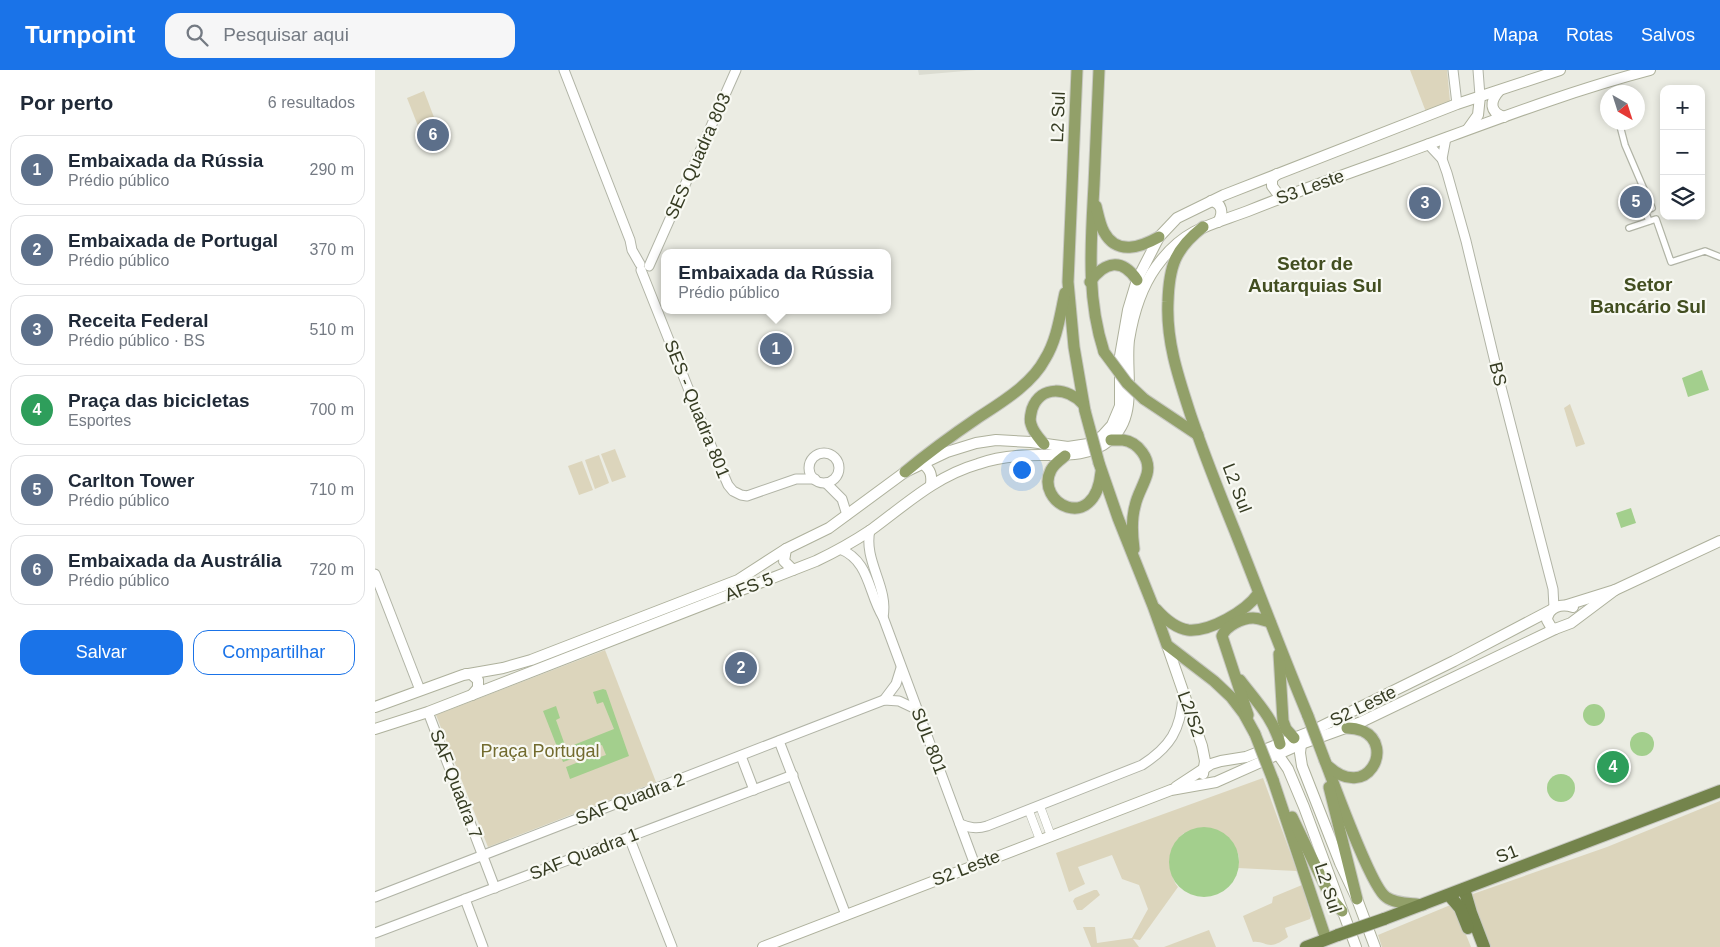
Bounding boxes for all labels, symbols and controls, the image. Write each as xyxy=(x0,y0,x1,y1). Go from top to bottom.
search box xyxy=(165,13,515,58)
text: Turnpoint xyxy=(25,21,135,48)
icon: search xyxy=(183,21,211,49)
text: Pesquisar aqui xyxy=(223,24,349,45)
text: Mapa xyxy=(1493,25,1538,45)
text: Rotas xyxy=(1566,25,1613,45)
text: Salvos xyxy=(1641,25,1695,45)
north arrow xyxy=(1600,85,1645,130)
map controls xyxy=(1660,85,1705,220)
button: + xyxy=(1660,85,1705,130)
street label: SES Quadra 803 xyxy=(661,90,735,222)
text: Por perto xyxy=(20,91,113,114)
street label: L2 Sul xyxy=(1047,91,1069,143)
text: 6 resultados xyxy=(268,94,355,111)
pin: 6 xyxy=(417,116,449,154)
button: − xyxy=(1660,130,1705,175)
text: Embaixada da Rússia xyxy=(68,150,263,171)
text: 1 xyxy=(33,161,41,178)
text: 290 m xyxy=(310,161,354,178)
street label: S3 Leste xyxy=(1273,165,1347,209)
text: Prédio público xyxy=(68,172,169,189)
button: layers xyxy=(1660,175,1705,220)
pin: 5 xyxy=(1620,183,1652,221)
pin: 3 xyxy=(1409,184,1441,222)
text: Embaixada de Portugal xyxy=(68,230,278,251)
text: 2 xyxy=(33,241,41,258)
text: 370 m xyxy=(310,241,354,258)
popup xyxy=(661,249,891,314)
text: Prédio público xyxy=(68,252,169,269)
district label: Setor de Autarquias Sul xyxy=(1248,253,1382,296)
text: Embaixada da Rússia xyxy=(678,262,874,283)
district label: Setor Bancário Sul xyxy=(1590,274,1706,317)
text: Prédio público xyxy=(678,284,780,301)
text: Receita Federal xyxy=(68,310,208,331)
text: 3 xyxy=(33,321,41,338)
text: 510 m xyxy=(310,321,354,338)
pin: 1 xyxy=(760,330,792,368)
text: Prédio público · BS xyxy=(68,332,205,349)
street label: SES - Quadra 801 xyxy=(660,337,734,481)
street label: BS xyxy=(1485,360,1511,388)
text: Praça das bicicletas xyxy=(68,390,250,411)
text: 4 xyxy=(33,401,41,418)
text: 700 m xyxy=(310,401,354,418)
text: Esportes xyxy=(68,412,131,429)
your location xyxy=(1009,457,1035,483)
street label: L2 Sul xyxy=(1219,461,1255,515)
text: Carlton Tower xyxy=(68,470,194,491)
text: 5 xyxy=(33,481,41,498)
text: 710 m xyxy=(310,481,354,498)
text: Prédio público xyxy=(68,492,169,509)
text: Embaixada da Austrália xyxy=(68,550,282,571)
text: 6 xyxy=(33,561,41,578)
text: 720 m xyxy=(310,561,354,578)
street label: AFS 5 xyxy=(722,569,776,605)
text: Prédio público xyxy=(68,572,169,589)
button: Salvar xyxy=(20,630,183,675)
button: Compartilhar xyxy=(193,630,355,675)
pin: 2 xyxy=(725,649,757,687)
street label: S2 Leste xyxy=(1327,681,1399,731)
street label: L2/S2 xyxy=(1174,688,1208,740)
street label: SUL 801 xyxy=(907,705,951,777)
street label: SAF Quadra 7 xyxy=(426,727,486,841)
park label: Praça Portugal xyxy=(480,741,600,761)
pin: 4 xyxy=(1597,748,1629,786)
street label: SAF Quadra 2 xyxy=(573,769,687,829)
street label: SAF Quadra 1 xyxy=(527,824,641,884)
street label: S1 xyxy=(1493,841,1521,867)
street label: S2 Leste xyxy=(929,846,1003,890)
street label: L2 Sul xyxy=(1311,861,1345,915)

